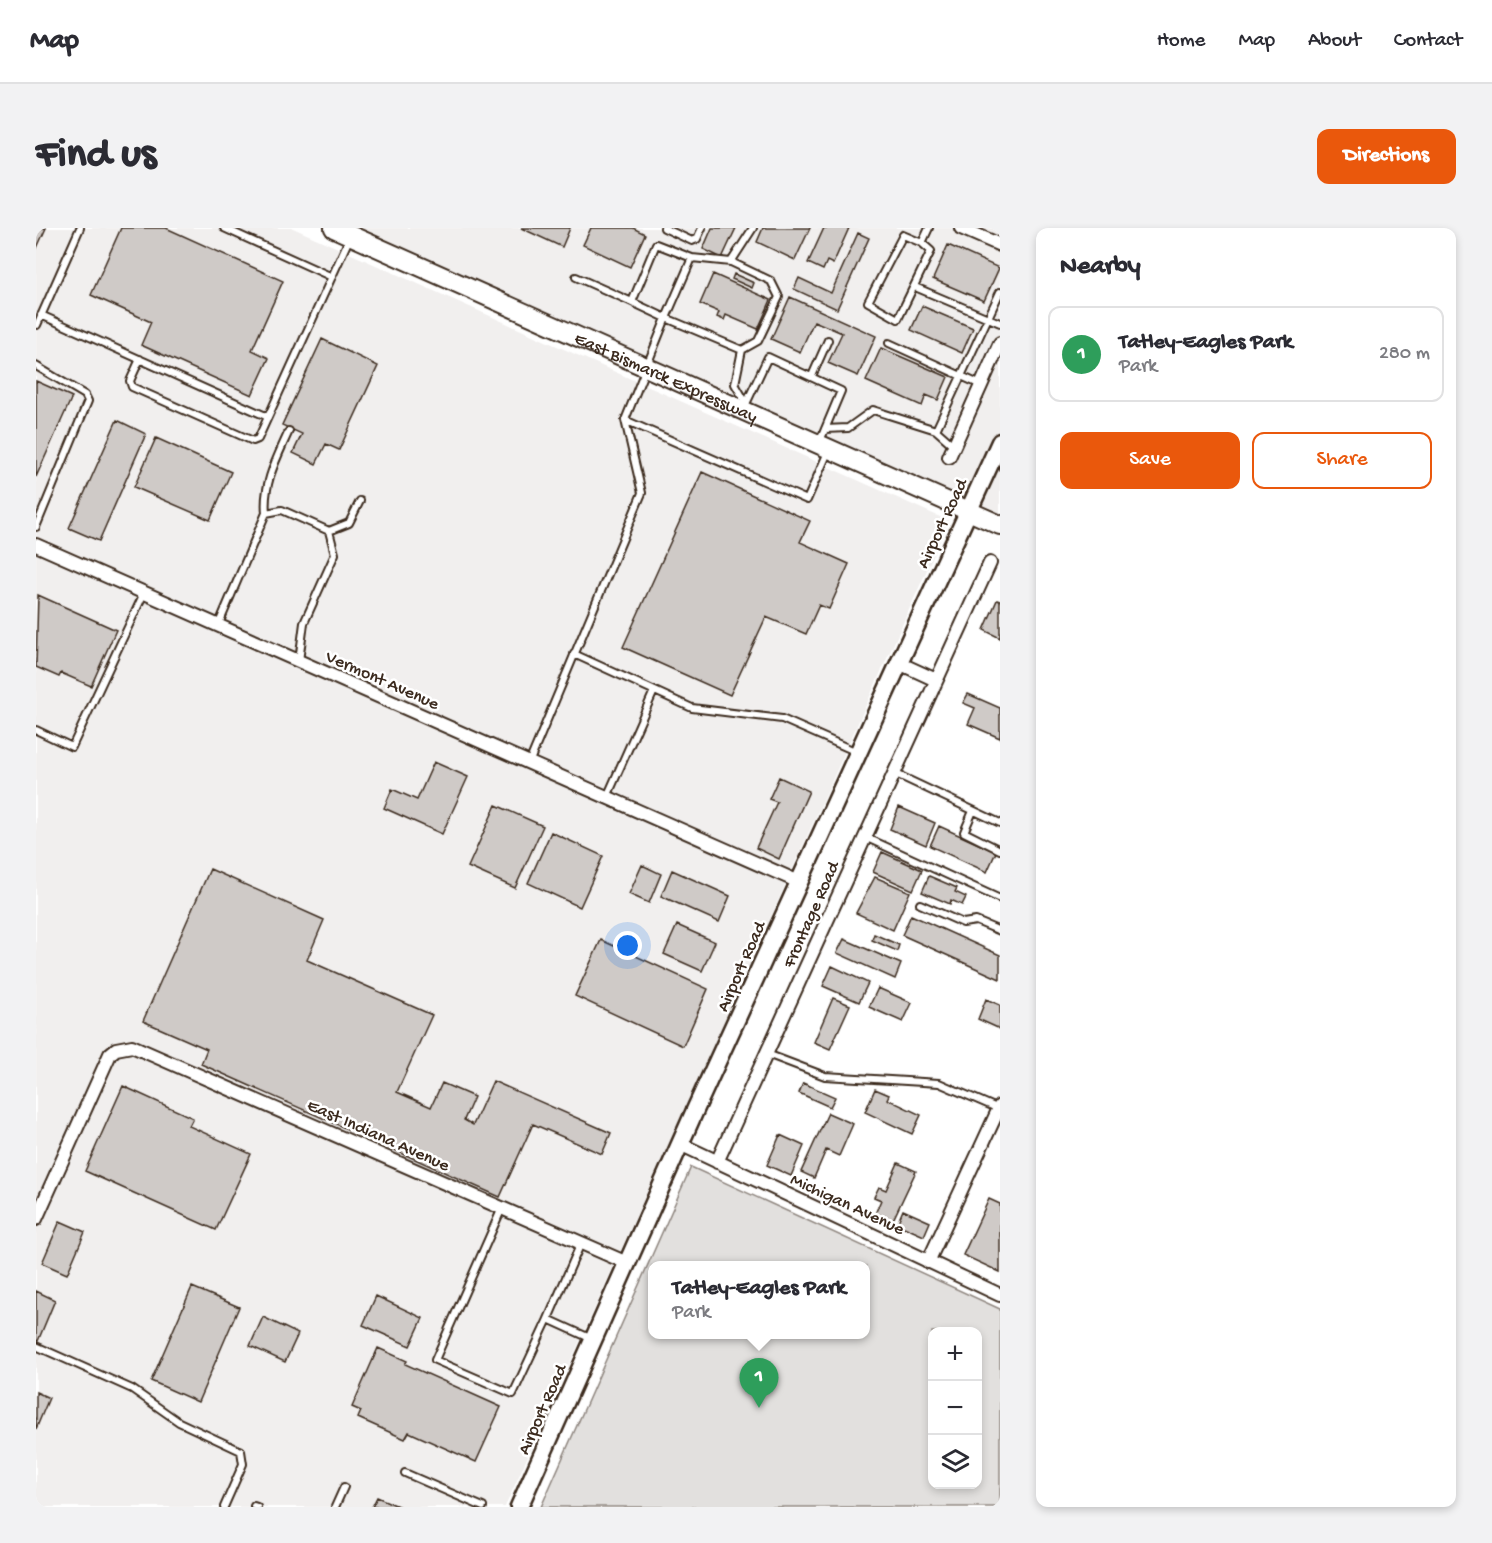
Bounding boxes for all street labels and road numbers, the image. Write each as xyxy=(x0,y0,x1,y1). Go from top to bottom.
street label: East Bismarck Expressway xyxy=(571,329,760,429)
street label: Airport Road xyxy=(913,475,974,572)
street label: Vermont Avenue xyxy=(321,646,443,716)
street label: Frontage Road xyxy=(779,857,846,972)
street label: Airport Road xyxy=(713,917,772,1015)
street label: East Indiana Avenue xyxy=(304,1095,453,1177)
street label: Michigan Avenue xyxy=(787,1170,908,1241)
street label: Airport Road xyxy=(514,1360,573,1458)

